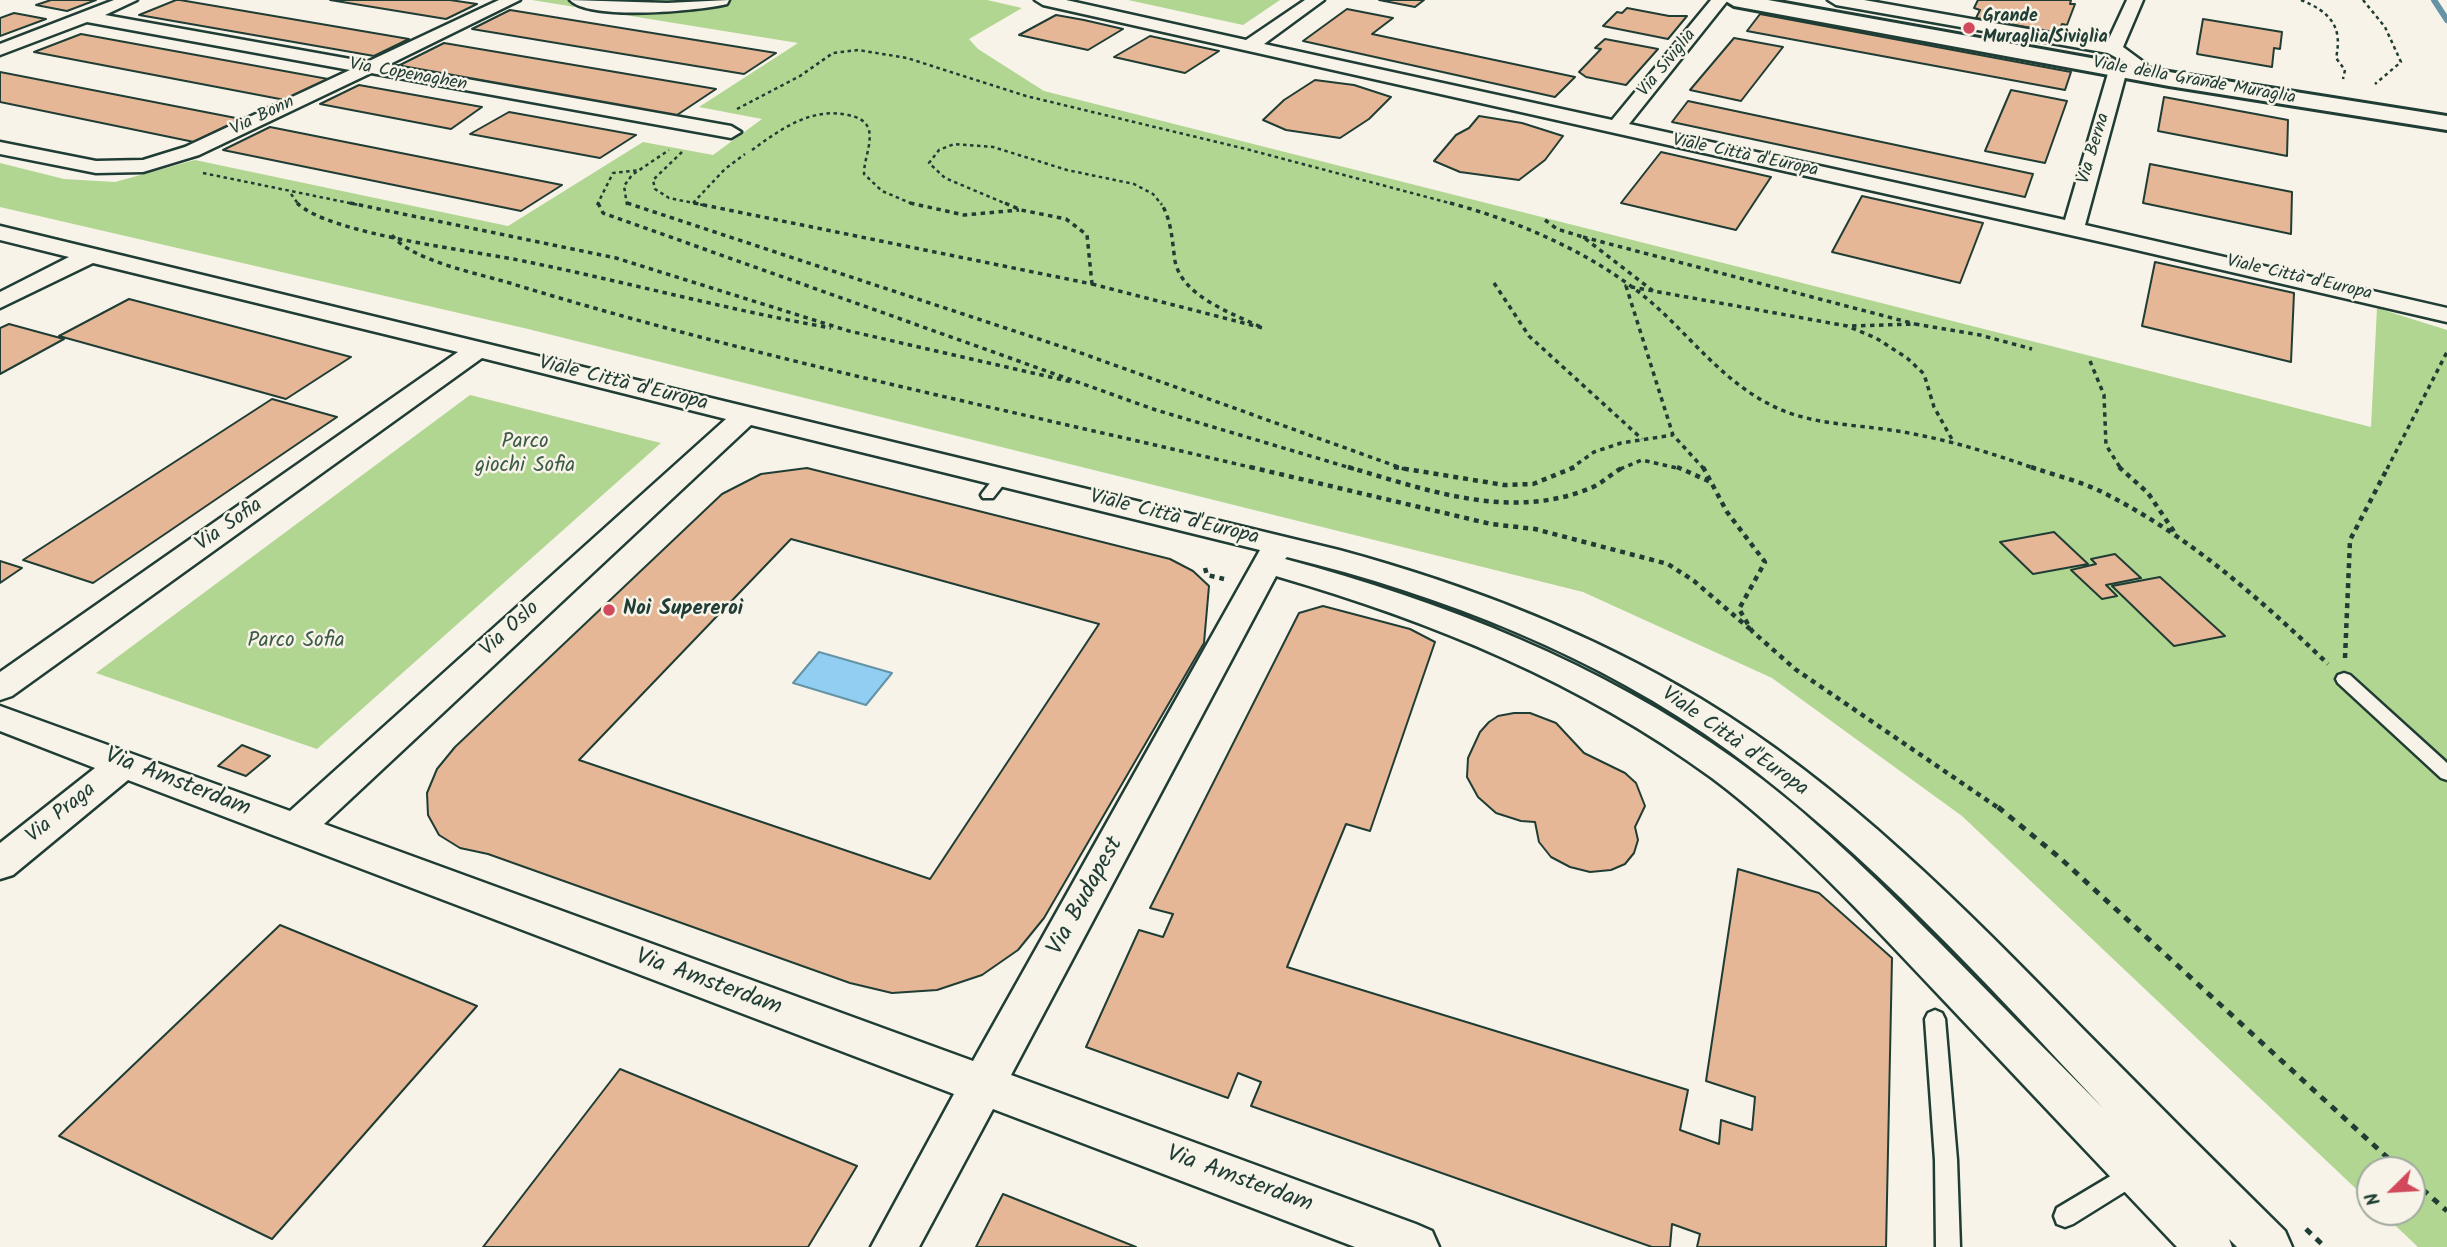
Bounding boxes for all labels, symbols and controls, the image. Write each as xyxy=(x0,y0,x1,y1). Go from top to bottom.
place label: Grande Muraglia/Siviglia xyxy=(1983,7,2108,50)
marker: Grande Muraglia/Siviglia xyxy=(1961,20,1977,36)
street label: Via Siviglia xyxy=(1634,26,1702,102)
street label: Viale della Grande Muraglia xyxy=(2091,53,2297,111)
street label: Via Copenaghen xyxy=(347,55,469,97)
street label: Via Bonn xyxy=(228,92,298,142)
street label: Via Berna xyxy=(2074,111,2116,187)
street label: Viale Città d'Europa xyxy=(1670,131,1820,183)
street label: Viale Città d'Europa xyxy=(2224,252,2374,306)
street label: Viale Città d'Europa xyxy=(536,352,710,418)
park label: Parco giochi Sofia xyxy=(475,430,575,480)
street label: Viale Città d'Europa xyxy=(1087,486,1261,552)
street label: Via Sofia xyxy=(192,494,268,558)
street label: Via Oslo xyxy=(476,597,546,663)
place label: Noi Supereroi xyxy=(623,597,743,623)
marker: Noi Supereroi xyxy=(601,602,617,618)
park label: Parco Sofia xyxy=(247,629,345,655)
street label: Viale Città d'Europa xyxy=(1656,683,1812,803)
street label: Via Amsterdam xyxy=(100,743,254,825)
street label: Via Praga xyxy=(22,778,102,850)
street label: Via Budapest xyxy=(1043,833,1131,961)
street label: Via Amsterdam xyxy=(631,944,785,1024)
street label: Via Amsterdam xyxy=(1162,1141,1316,1221)
north arrow xyxy=(2356,1156,2426,1226)
text: N xyxy=(2357,1187,2390,1210)

